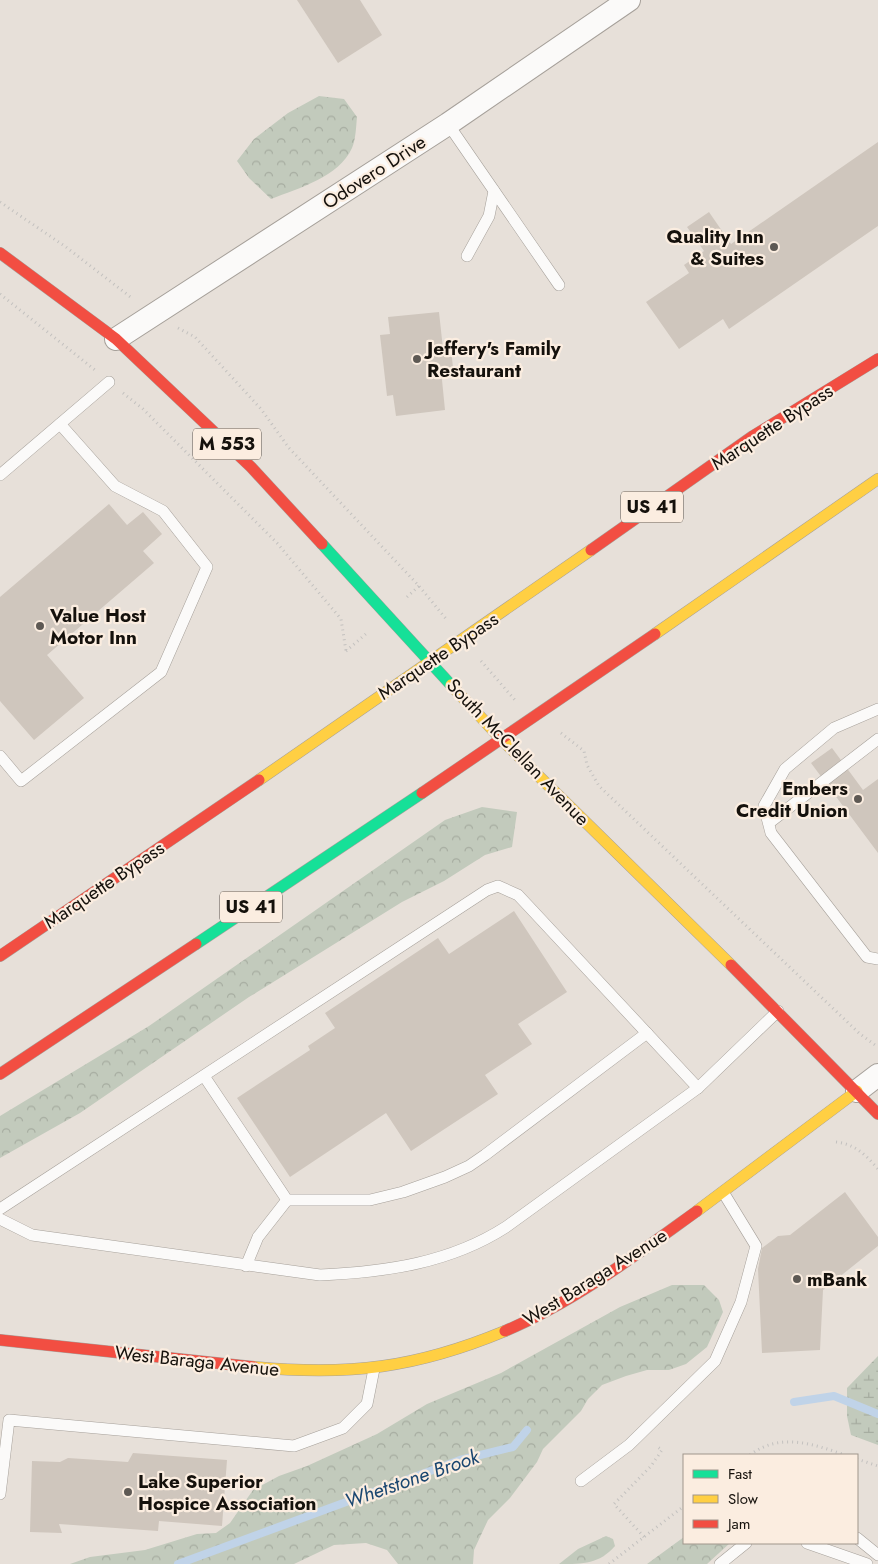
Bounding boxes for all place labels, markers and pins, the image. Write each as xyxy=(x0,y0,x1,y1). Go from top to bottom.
place label: Quality Inn & Suites xyxy=(666,223,764,272)
marker: Quality Inn & Suites xyxy=(768,241,780,253)
place label: Jeffery's Family Restaurant xyxy=(423,335,562,384)
marker: Jeffery's Family Restaurant xyxy=(411,353,423,365)
place label: Value Host Motor Inn xyxy=(49,602,146,651)
marker: Value Host Motor Inn xyxy=(34,620,46,632)
place label: Embers Credit Union xyxy=(736,775,848,824)
marker: Embers Credit Union xyxy=(852,793,864,805)
place label: mBank xyxy=(807,1266,867,1293)
marker: mBank xyxy=(791,1273,803,1285)
place label: Lake Superior Hospice Association xyxy=(138,1468,317,1517)
marker: Lake Superior Hospice Association xyxy=(122,1486,134,1498)

